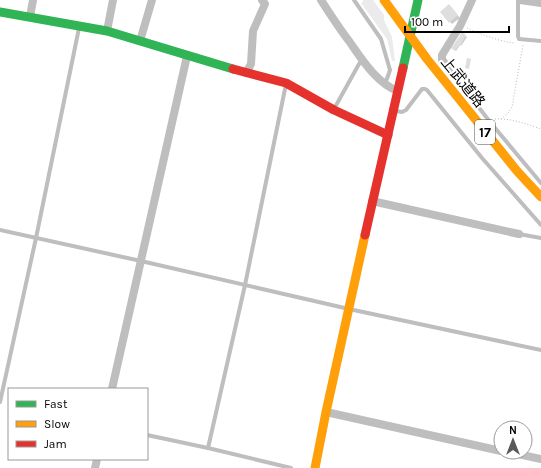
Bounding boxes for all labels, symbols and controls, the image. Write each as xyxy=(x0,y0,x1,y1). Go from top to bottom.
scale bar xyxy=(405,8,509,34)
text: 100 m xyxy=(411,15,443,29)
street label: 上武道路 xyxy=(437,53,489,111)
road number: 17 xyxy=(475,120,495,144)
legend xyxy=(8,388,148,460)
text: Fast xyxy=(44,397,68,411)
text: Slow xyxy=(44,417,70,431)
north arrow xyxy=(493,420,533,460)
text: N xyxy=(509,424,517,437)
text: Jam xyxy=(44,437,67,451)

